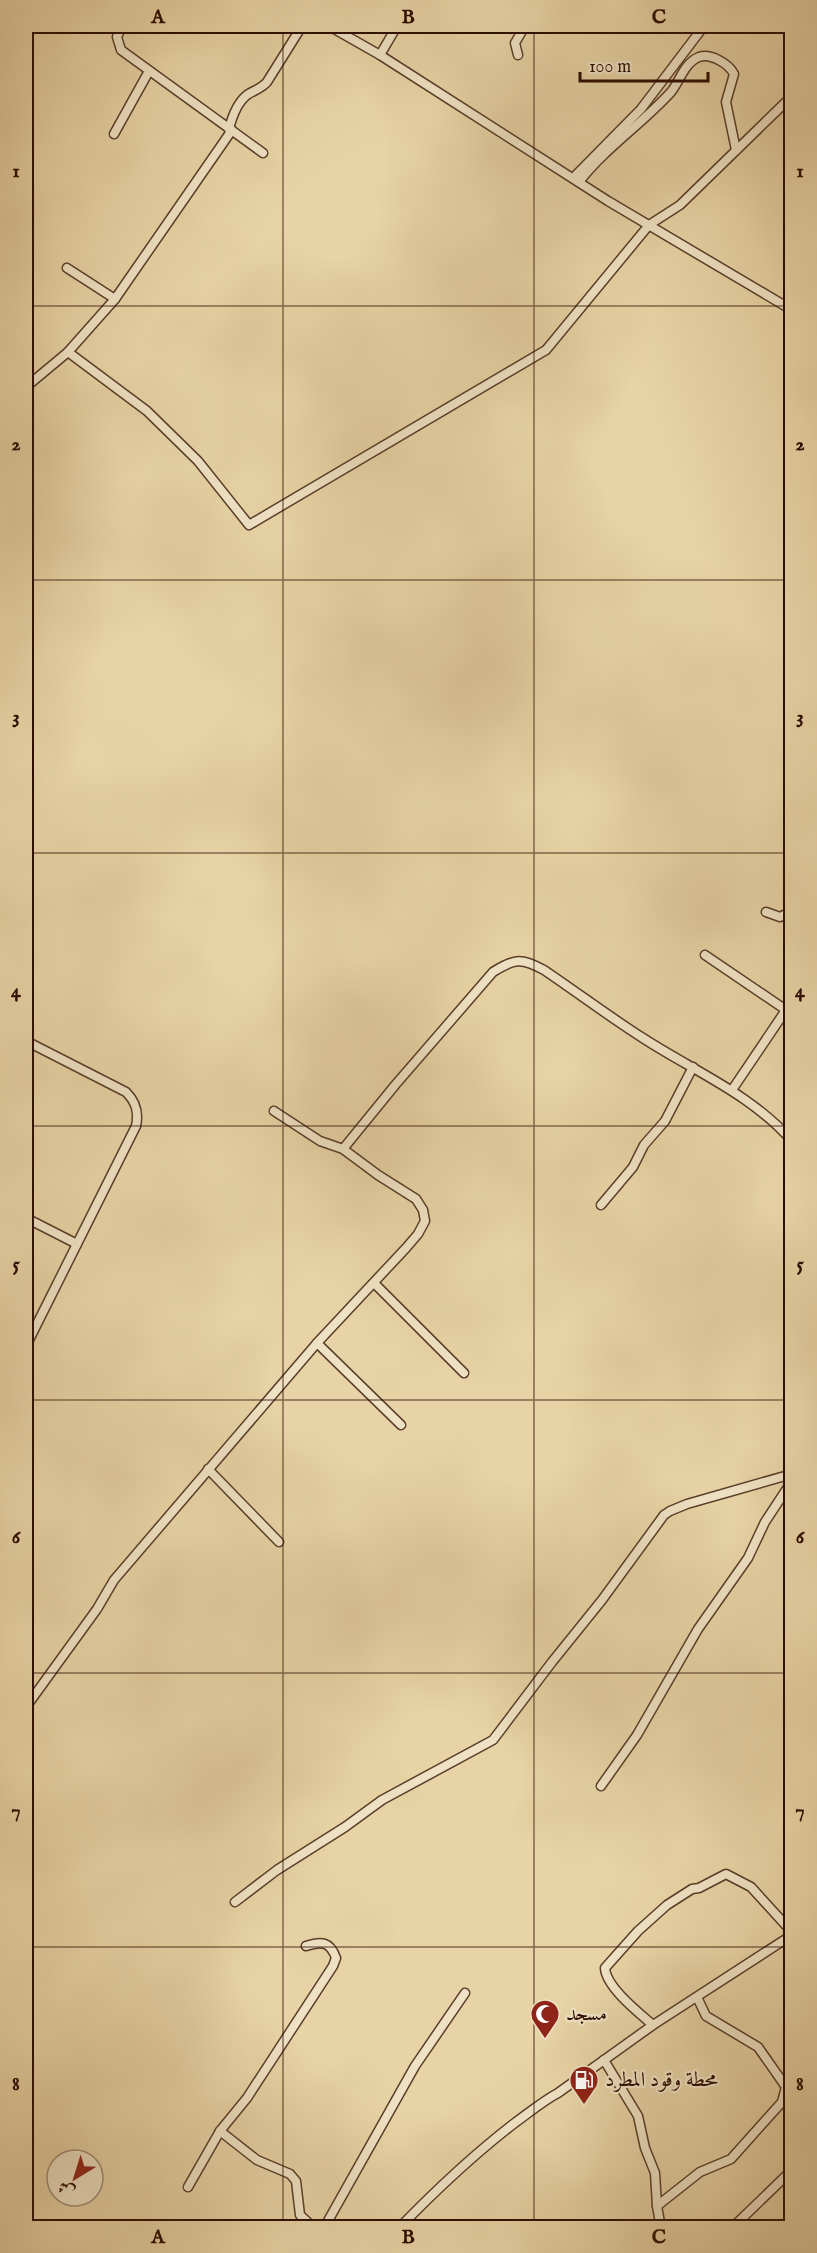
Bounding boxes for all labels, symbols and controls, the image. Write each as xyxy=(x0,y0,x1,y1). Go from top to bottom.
text: A xyxy=(150,5,166,30)
text: B xyxy=(401,5,415,30)
text: C xyxy=(652,5,666,30)
scale bar xyxy=(580,45,708,83)
text: 100 m xyxy=(589,56,631,79)
text: 1 xyxy=(12,159,20,184)
text: 1 xyxy=(796,159,804,184)
text: 2 xyxy=(11,432,21,457)
text: 2 xyxy=(795,432,805,457)
text: 3 xyxy=(12,705,20,730)
text: 3 xyxy=(796,705,804,730)
text: 4 xyxy=(11,979,22,1004)
text: 4 xyxy=(795,979,806,1004)
text: 5 xyxy=(12,1252,20,1277)
text: 5 xyxy=(796,1252,804,1277)
text: 6 xyxy=(12,1525,22,1550)
text: 6 xyxy=(796,1525,806,1550)
text: 7 xyxy=(11,1799,21,1824)
text: 7 xyxy=(795,1799,805,1824)
mosque icon: مسجد xyxy=(529,1998,561,2040)
place label: مسجد xyxy=(566,2001,607,2028)
fuel station icon: محطة وقود المطرد xyxy=(568,2064,600,2106)
place label: محطة وقود المطرد xyxy=(605,2067,718,2094)
text: 8 xyxy=(12,2072,20,2097)
text: 8 xyxy=(796,2072,804,2097)
north arrow xyxy=(45,2148,105,2208)
text: ش xyxy=(55,2175,79,2201)
text: A xyxy=(150,2225,166,2250)
text: B xyxy=(401,2225,415,2250)
text: C xyxy=(652,2225,666,2250)

